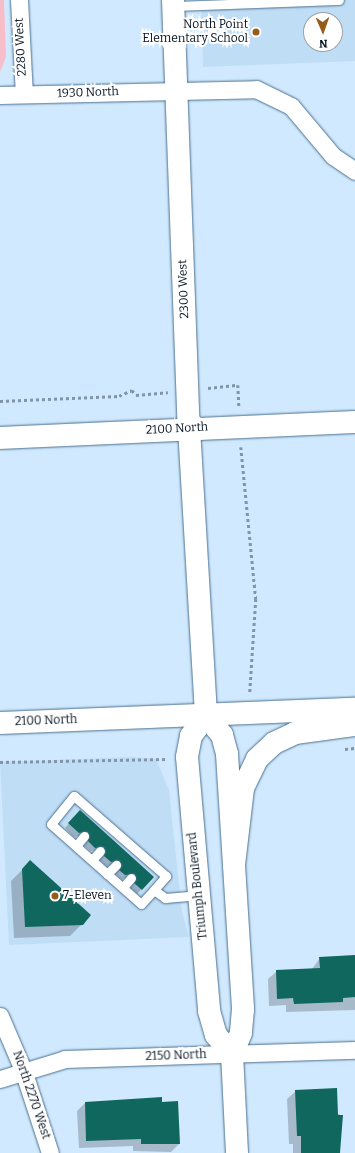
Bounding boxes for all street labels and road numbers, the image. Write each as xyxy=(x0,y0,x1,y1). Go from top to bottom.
street label: 2280 West xyxy=(12,17,30,77)
street label: 1930 North xyxy=(57,85,119,101)
street label: 2300 West xyxy=(176,259,192,319)
street label: 2100 North xyxy=(145,420,209,438)
street label: 2100 North xyxy=(15,713,77,729)
street label: Triumph Boulevard xyxy=(185,832,211,940)
street label: 2150 North xyxy=(145,1048,207,1064)
street label: North 2270 West xyxy=(9,1049,53,1141)

